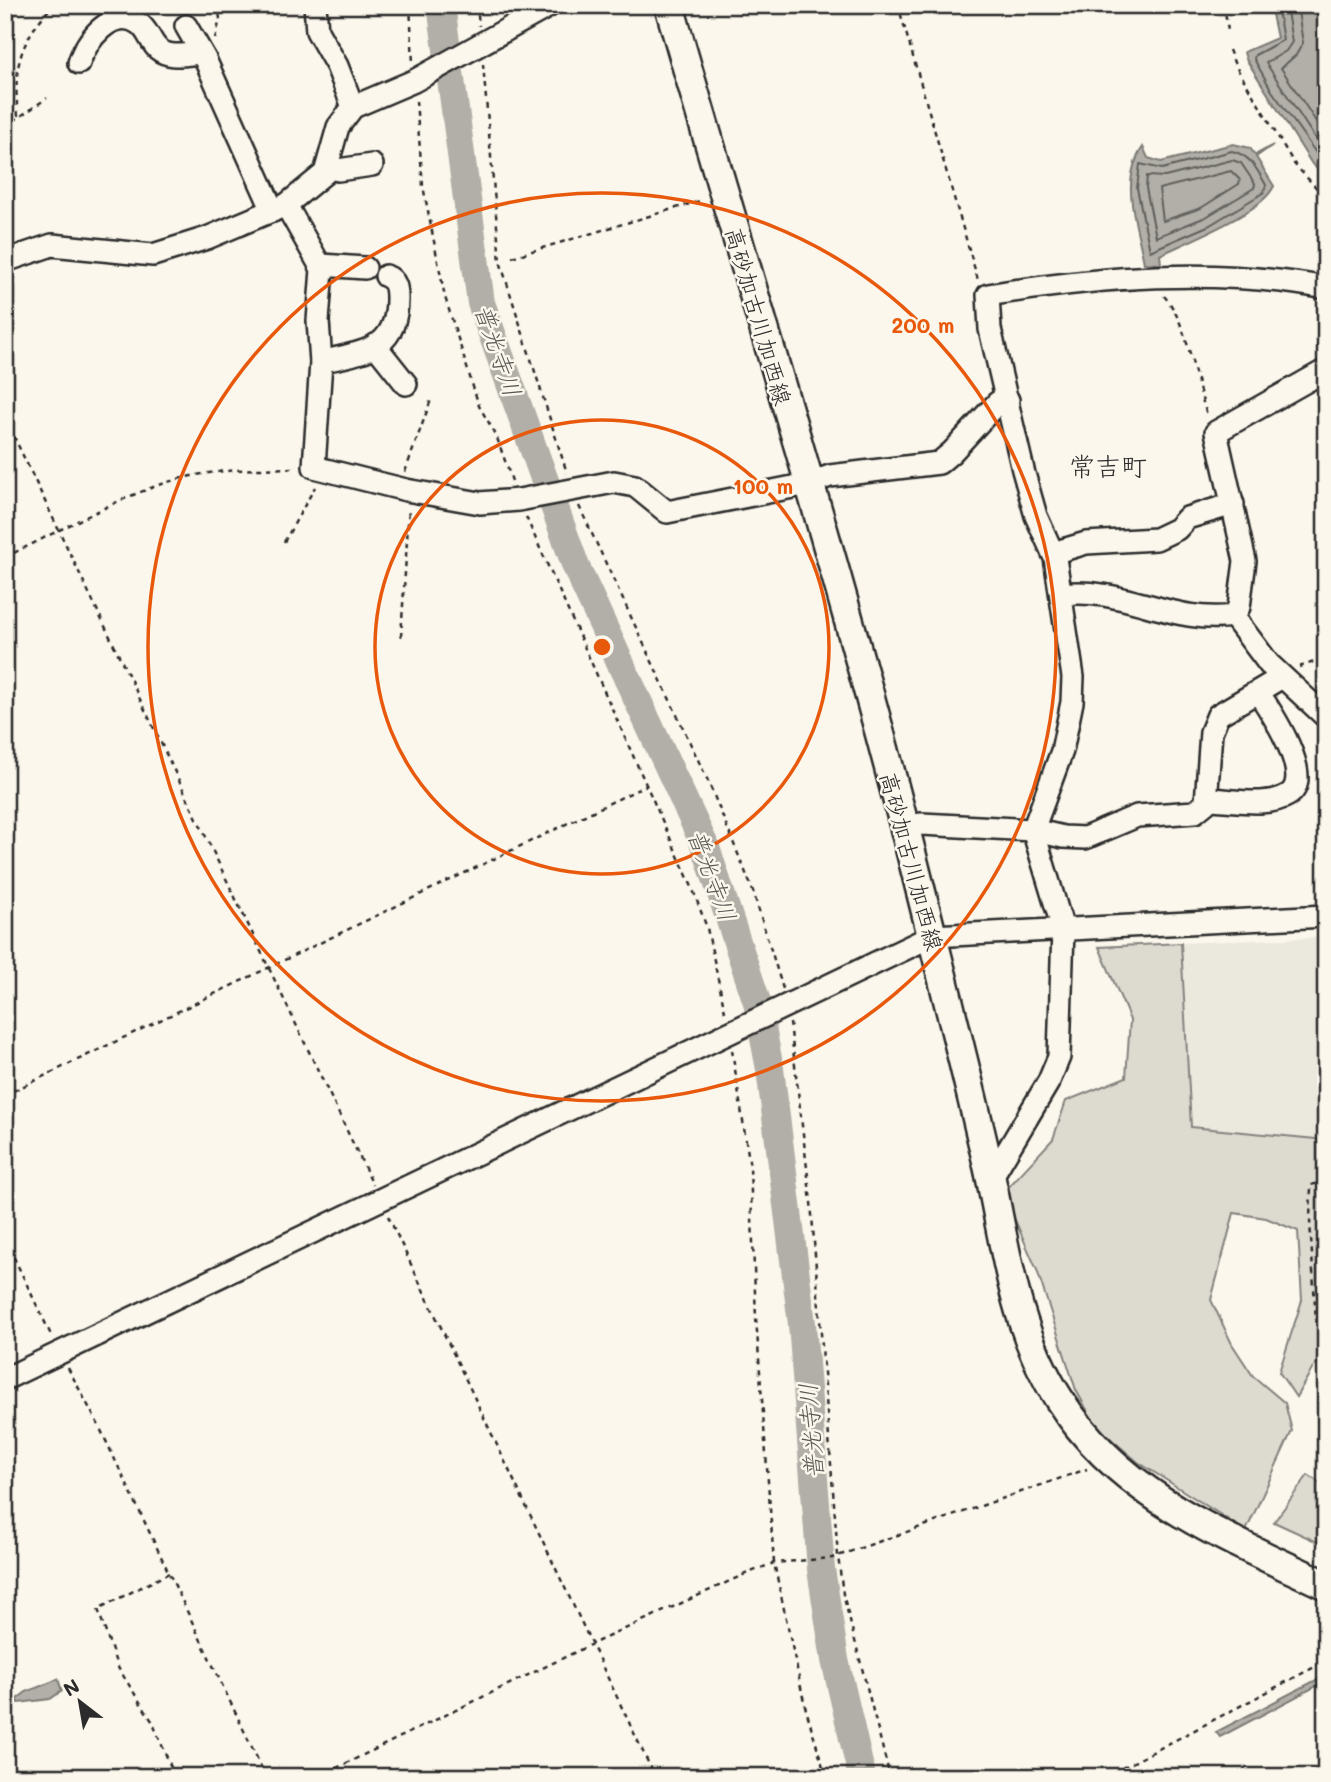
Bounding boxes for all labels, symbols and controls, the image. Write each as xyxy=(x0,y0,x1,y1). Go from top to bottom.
street label: 高砂加古川加西線 xyxy=(719,223,799,409)
water label: 普光寺川 xyxy=(469,300,529,400)
text: 200 m xyxy=(892,311,954,338)
district label: 常吉町 xyxy=(1069,449,1147,483)
text: 100 m xyxy=(733,472,793,499)
centre of rings xyxy=(590,635,614,659)
street label: 高砂加古川加西線 xyxy=(874,768,950,954)
water label: 普光寺川 xyxy=(682,825,744,925)
water label: 普光寺川 xyxy=(791,1382,829,1480)
north arrow xyxy=(46,1666,116,1736)
text: N xyxy=(58,1673,84,1701)

